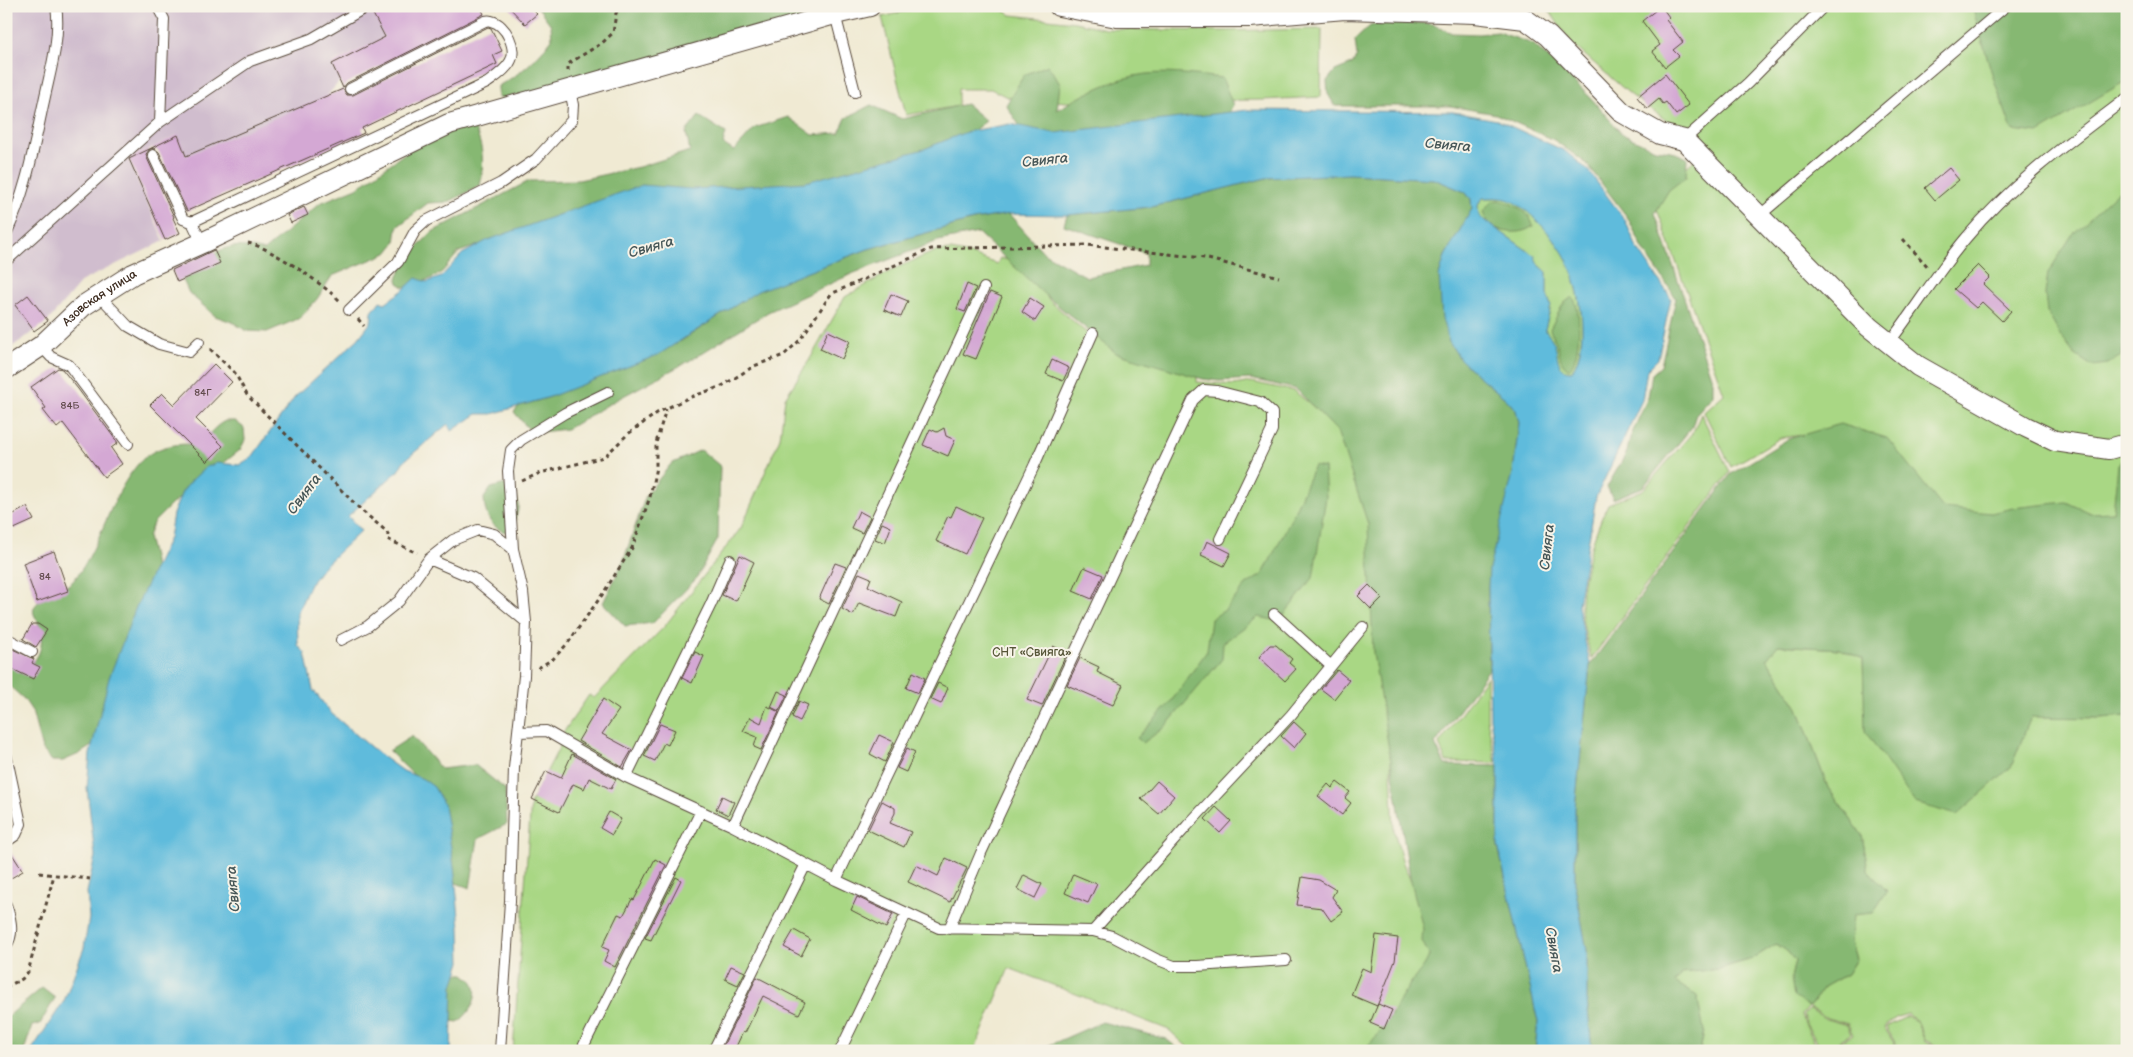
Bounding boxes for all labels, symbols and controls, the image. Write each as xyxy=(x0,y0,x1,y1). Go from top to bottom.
water label: Свияга xyxy=(1424,135,1472,155)
water label: Свияга xyxy=(1021,149,1069,171)
water label: Свияга xyxy=(626,232,676,262)
street label: Азовская улица xyxy=(58,266,139,330)
house number: 84Г xyxy=(194,387,212,399)
house number: 84Б xyxy=(61,400,79,412)
water label: Свияга xyxy=(283,470,325,518)
water label: Свияга xyxy=(1536,523,1558,571)
house number: 84 xyxy=(39,571,51,583)
park label: СНТ «Свияга» xyxy=(992,645,1072,660)
water label: Свияга xyxy=(223,865,243,913)
water label: Свияга xyxy=(1542,926,1566,974)

